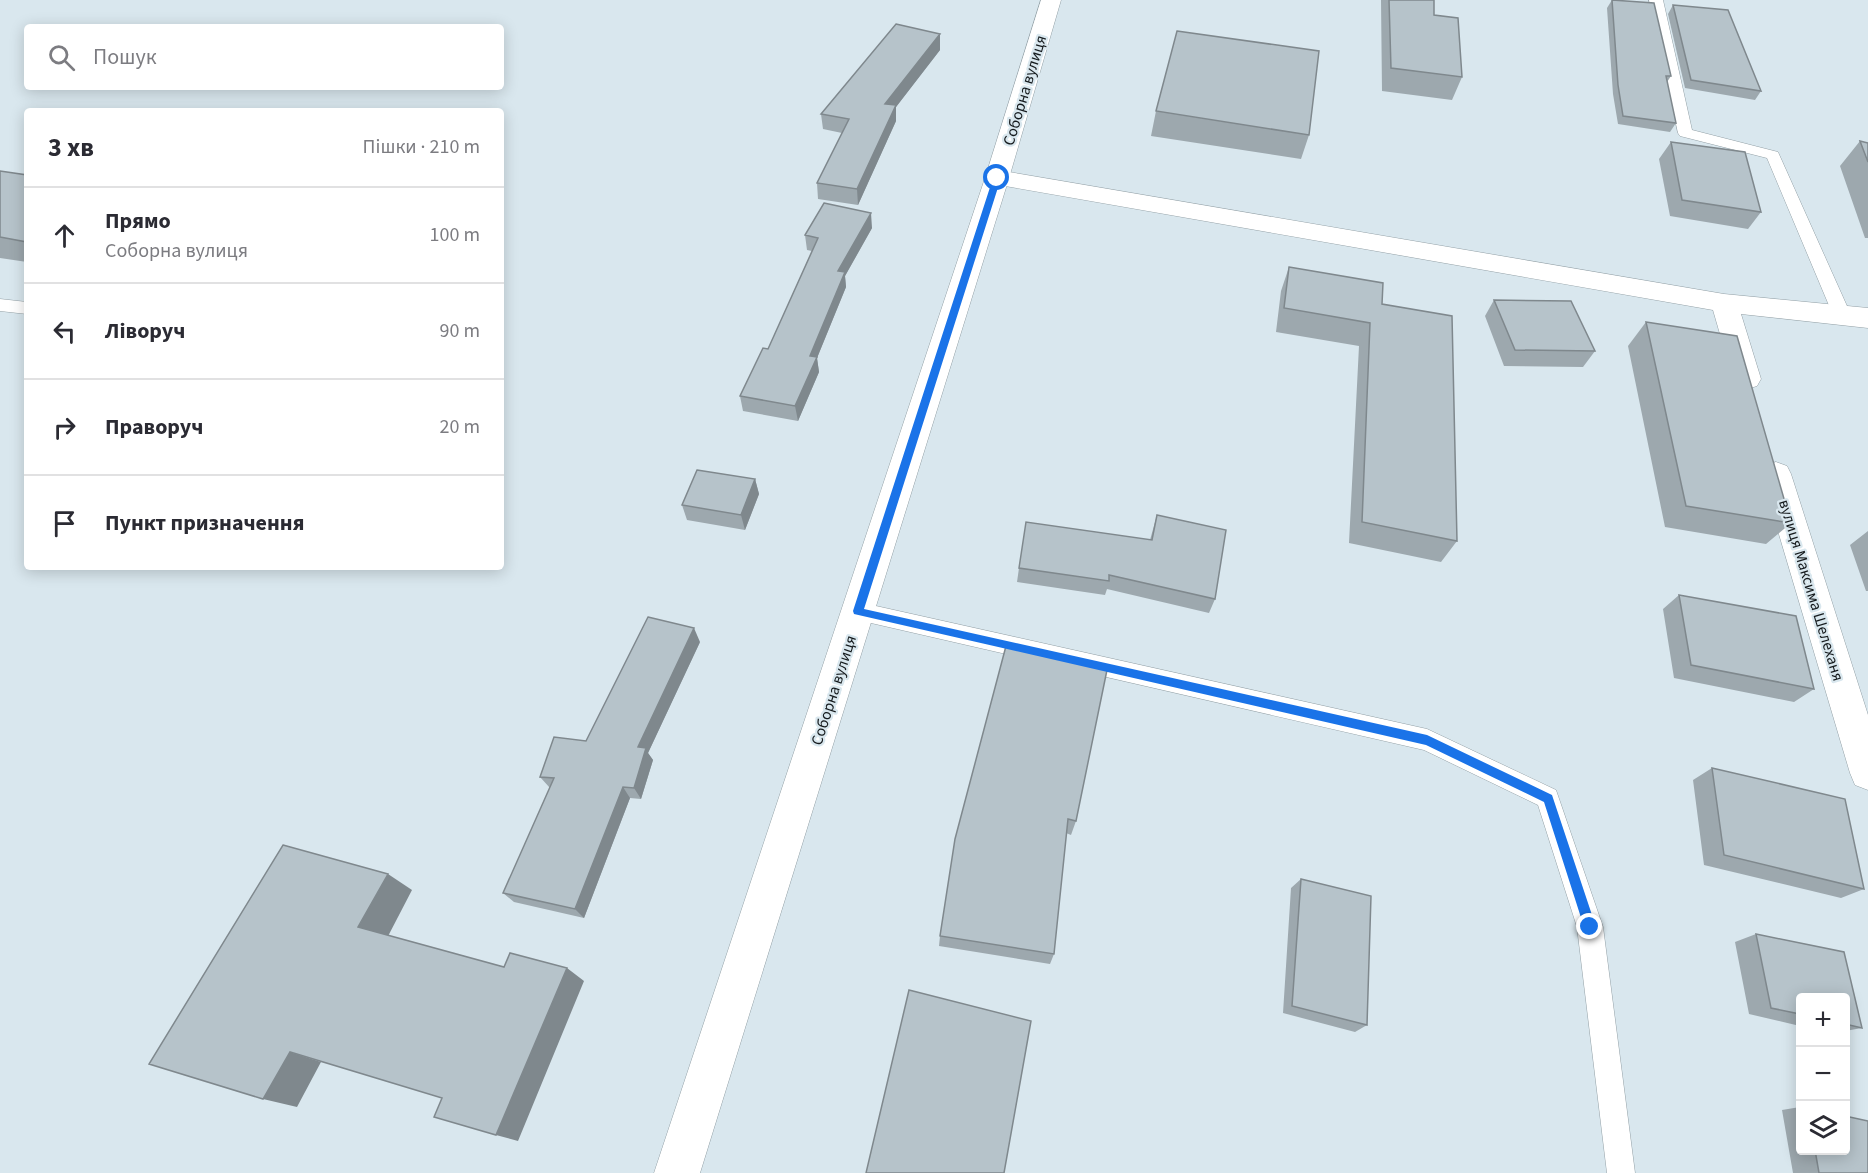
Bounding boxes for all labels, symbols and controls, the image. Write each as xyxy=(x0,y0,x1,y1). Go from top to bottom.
search box xyxy=(24,24,504,90)
street label: Соборна вулиця xyxy=(998,32,1052,148)
icon: search xyxy=(45,41,78,74)
text: Пошук xyxy=(93,41,157,73)
text: 3 хв xyxy=(48,129,94,166)
text: Пішки · 210 m xyxy=(363,133,480,161)
route start xyxy=(983,164,1009,190)
text: Прямо xyxy=(105,205,171,237)
icon: ahead xyxy=(48,219,81,252)
text: 100 m xyxy=(430,221,480,249)
text: Соборна вулиця xyxy=(105,237,248,265)
icon: left xyxy=(48,315,81,348)
text: Ліворуч xyxy=(105,315,185,347)
text: 90 m xyxy=(440,317,480,345)
icon: right xyxy=(48,411,81,444)
text: Праворуч xyxy=(105,411,203,443)
text: 20 m xyxy=(440,413,480,441)
street label: вулиця Максима Шелеханя xyxy=(1773,497,1849,684)
icon: arrive xyxy=(48,507,81,540)
text: Пункт призначення xyxy=(105,507,305,539)
street label: Соборна вулиця xyxy=(806,632,862,748)
route end xyxy=(1576,913,1602,939)
map controls xyxy=(1796,993,1850,1155)
button: + xyxy=(1796,993,1850,1047)
button: − xyxy=(1796,1047,1850,1101)
button: layers xyxy=(1796,1101,1850,1155)

